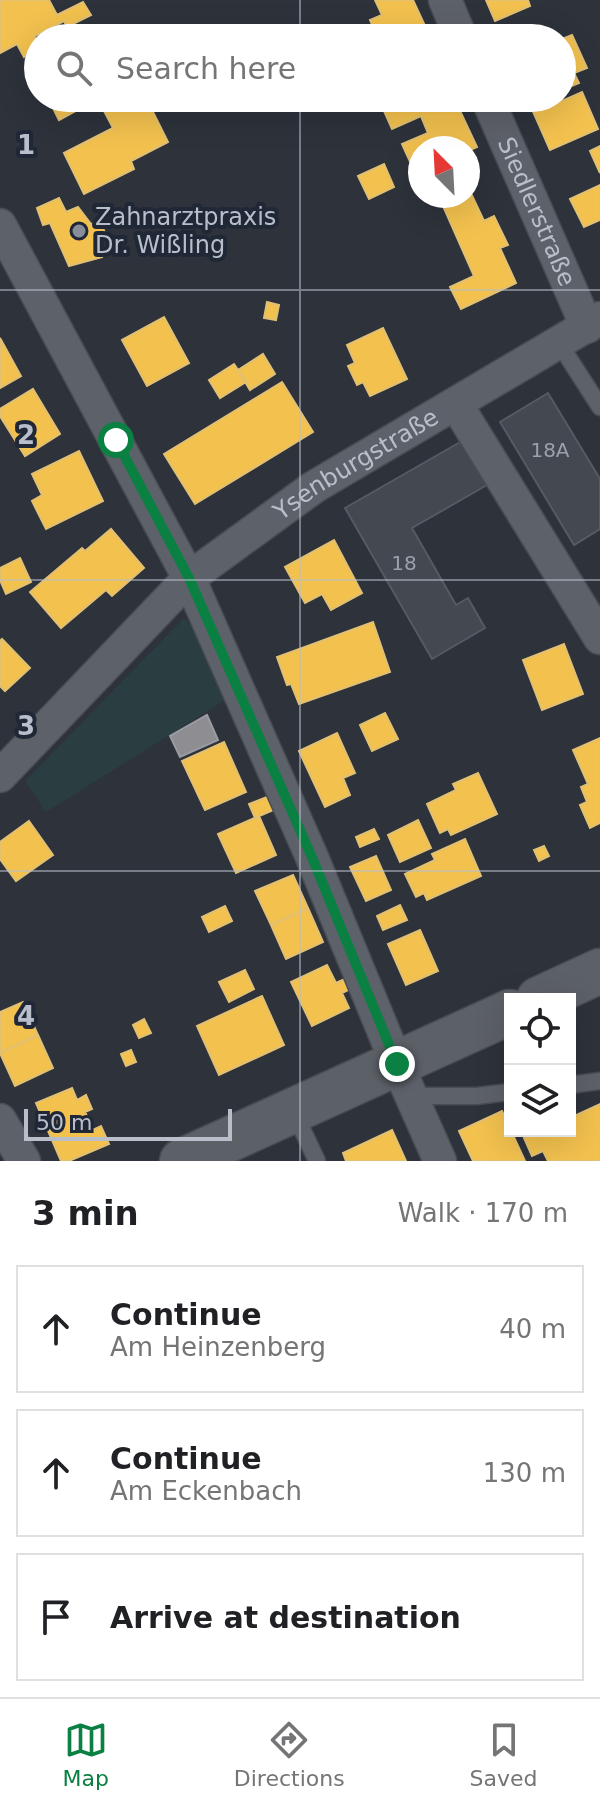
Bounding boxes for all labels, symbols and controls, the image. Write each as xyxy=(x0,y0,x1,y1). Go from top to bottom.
search box xyxy=(24,24,576,112)
icon: search xyxy=(52,46,96,90)
text: Search here xyxy=(116,51,296,86)
text: 1 xyxy=(17,130,35,160)
street label: Siedlerstraße xyxy=(492,133,581,290)
north arrow xyxy=(408,136,480,208)
place label: Zahnarztpraxis Dr. Wißling xyxy=(95,203,276,259)
marker: Zahnarztpraxis Dr. Wißling xyxy=(70,222,88,240)
street label: Ysenburgstraße xyxy=(267,403,443,526)
text: 2 xyxy=(17,420,35,450)
route start xyxy=(98,422,134,458)
house number: 18A xyxy=(530,438,570,462)
house number: 18 xyxy=(391,551,417,575)
text: 3 xyxy=(17,711,35,741)
map controls xyxy=(504,993,576,1137)
button: locate xyxy=(504,993,576,1065)
text: 4 xyxy=(17,1001,35,1031)
route end xyxy=(379,1046,415,1082)
button: layers xyxy=(504,1065,576,1137)
scale bar xyxy=(24,1105,232,1141)
text: 50 m xyxy=(36,1110,92,1135)
text: 3 min xyxy=(32,1193,139,1233)
text: Walk · 170 m xyxy=(398,1198,568,1228)
text: Continue xyxy=(110,1297,262,1332)
icon: ahead xyxy=(34,1307,78,1351)
text: 40 m xyxy=(499,1314,566,1344)
text: Am Heinzenberg xyxy=(110,1332,326,1362)
text: Continue xyxy=(110,1441,262,1476)
icon: ahead xyxy=(34,1451,78,1495)
text: 130 m xyxy=(483,1458,566,1488)
text: Am Eckenbach xyxy=(110,1476,302,1506)
icon: arrive xyxy=(34,1595,78,1639)
text: Arrive at destination xyxy=(110,1600,461,1635)
tab: Map xyxy=(62,1718,109,1791)
tab: Directions xyxy=(234,1718,345,1791)
tab: Saved xyxy=(470,1718,538,1791)

